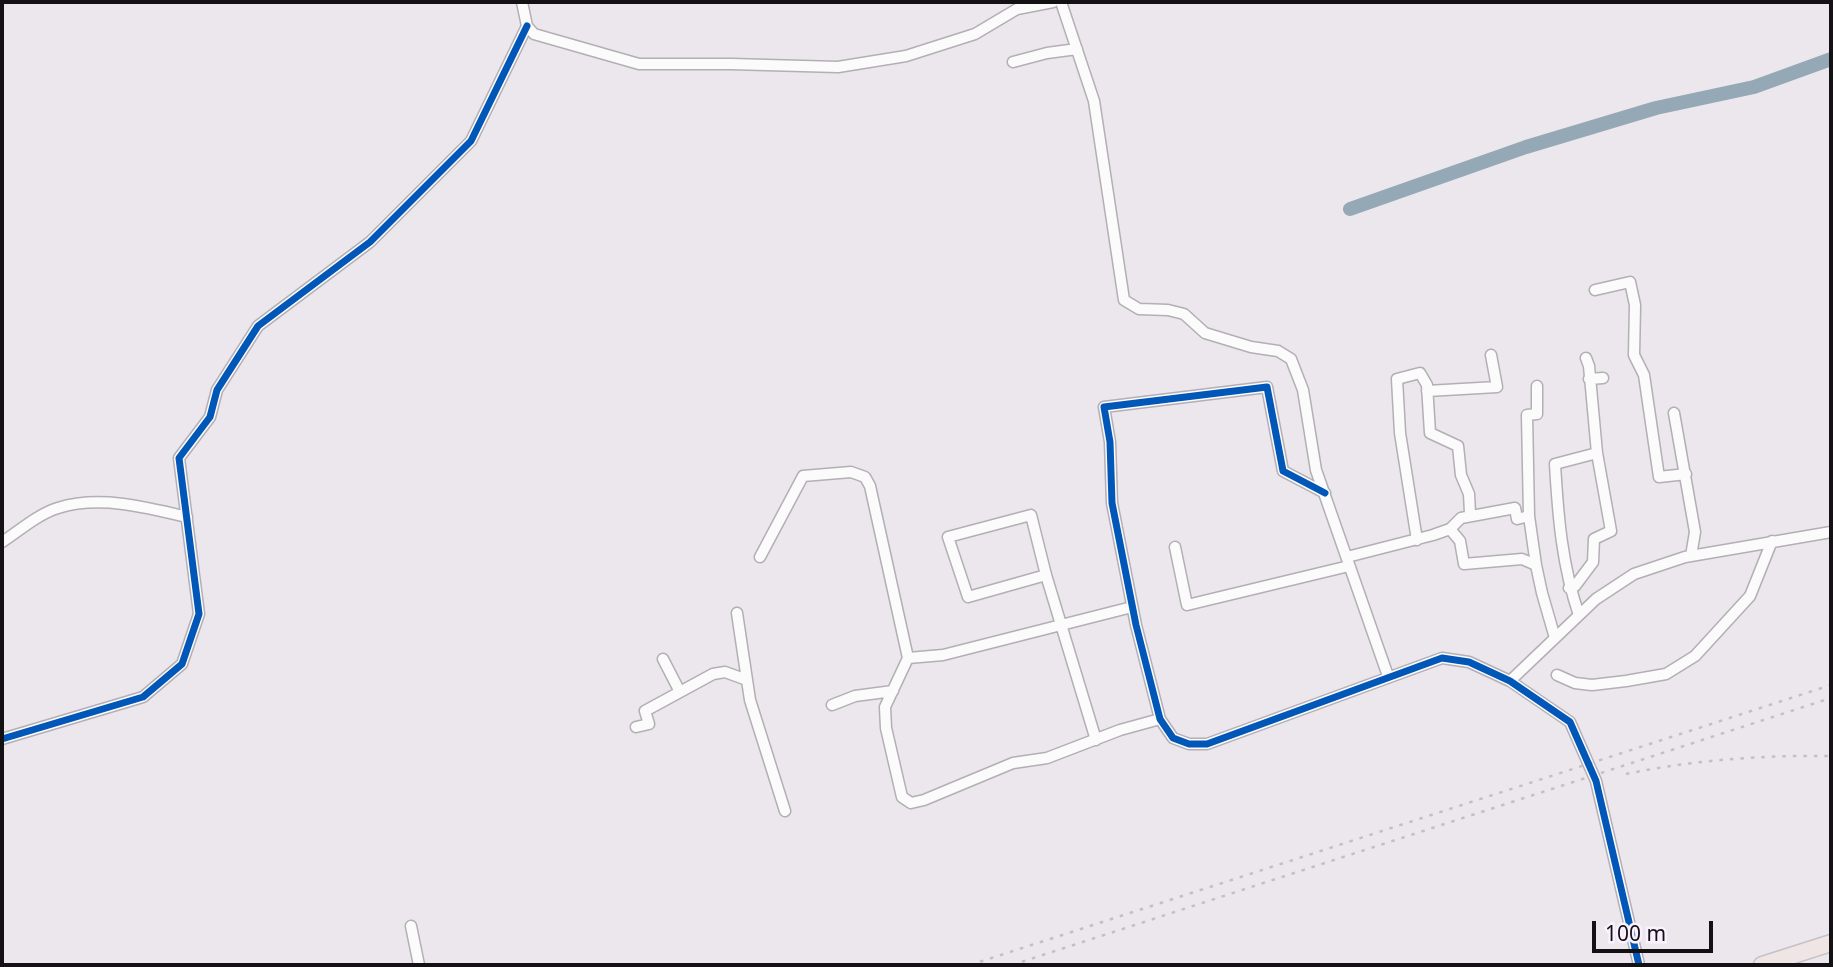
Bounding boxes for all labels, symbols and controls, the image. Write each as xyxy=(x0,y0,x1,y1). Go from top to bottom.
scale bar xyxy=(1595,908,1716,952)
text: 100 m xyxy=(1605,919,1666,947)

